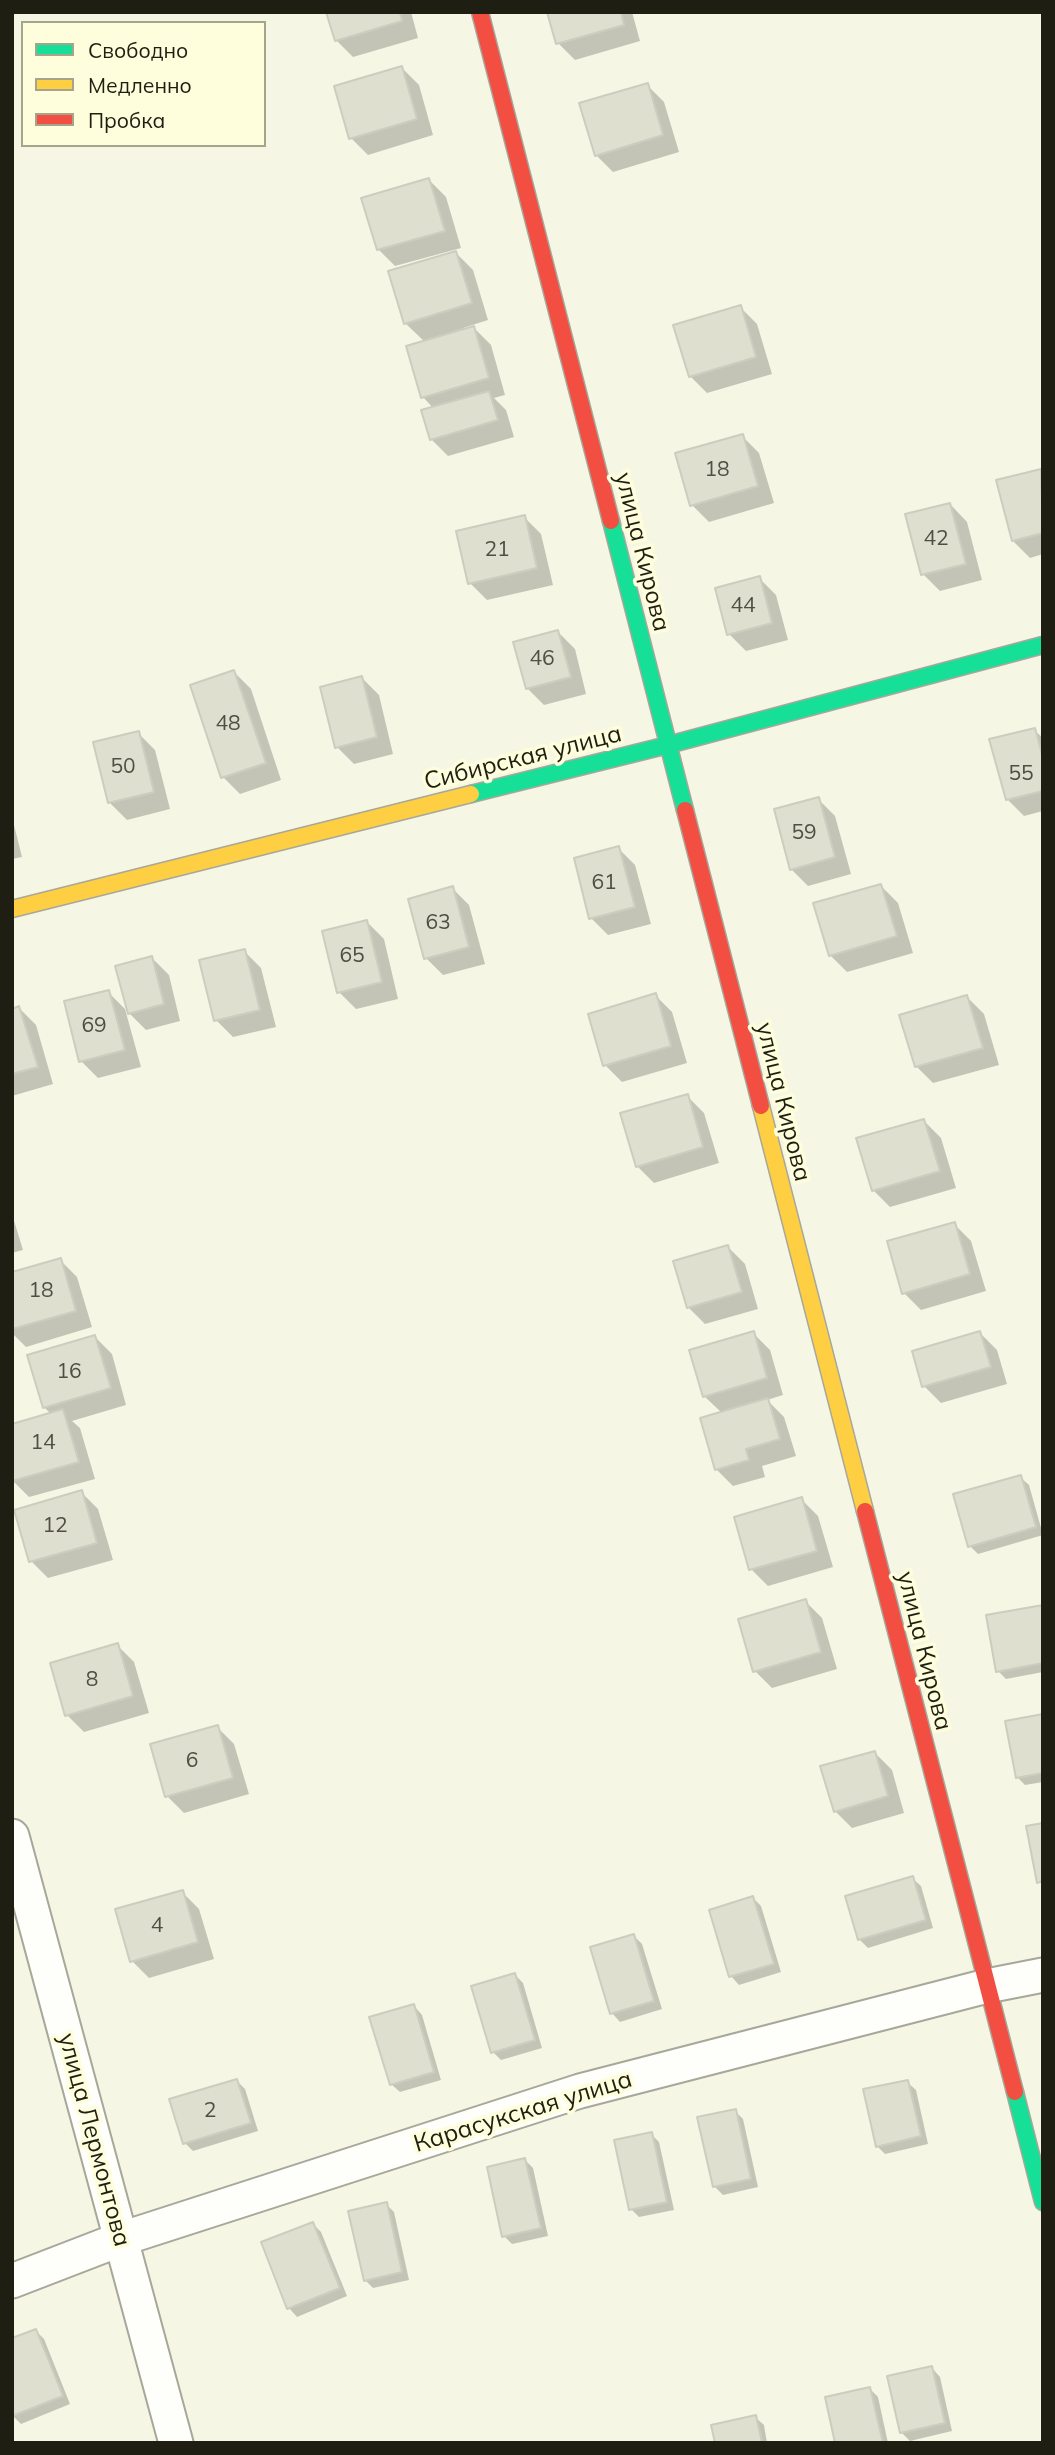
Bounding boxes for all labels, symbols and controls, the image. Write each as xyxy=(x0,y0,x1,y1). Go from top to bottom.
legend xyxy=(21,21,266,147)
text: Свободно xyxy=(88,37,188,63)
text: Медленно xyxy=(88,72,192,98)
text: Пробка xyxy=(88,107,165,133)
house number: 18 xyxy=(704,457,730,483)
street label: улица Кирова xyxy=(608,470,676,634)
house number: 42 xyxy=(923,526,949,552)
house number: 21 xyxy=(484,537,510,563)
house number: 44 xyxy=(730,593,756,619)
house number: 46 xyxy=(529,646,555,672)
house number: 48 xyxy=(215,711,241,737)
street label: Сибирская улица xyxy=(421,720,625,796)
house number: 50 xyxy=(110,754,136,780)
house number: 55 xyxy=(1008,761,1034,787)
house number: 59 xyxy=(791,820,817,846)
house number: 61 xyxy=(591,870,617,896)
house number: 63 xyxy=(425,910,451,936)
house number: 65 xyxy=(339,943,365,969)
house number: 69 xyxy=(81,1013,107,1039)
street label: улица Кирова xyxy=(749,1020,817,1184)
house number: 18 xyxy=(28,1278,54,1304)
house number: 16 xyxy=(56,1359,82,1385)
house number: 14 xyxy=(30,1430,56,1456)
house number: 12 xyxy=(42,1513,68,1539)
street label: улица Кирова xyxy=(890,1569,958,1733)
house number: 8 xyxy=(86,1667,98,1693)
house number: 6 xyxy=(186,1748,198,1774)
house number: 4 xyxy=(151,1913,163,1939)
street label: улица Лермонтова xyxy=(52,2030,136,2250)
street label: Карасукская улица xyxy=(410,2065,636,2159)
house number: 2 xyxy=(204,2098,216,2124)

